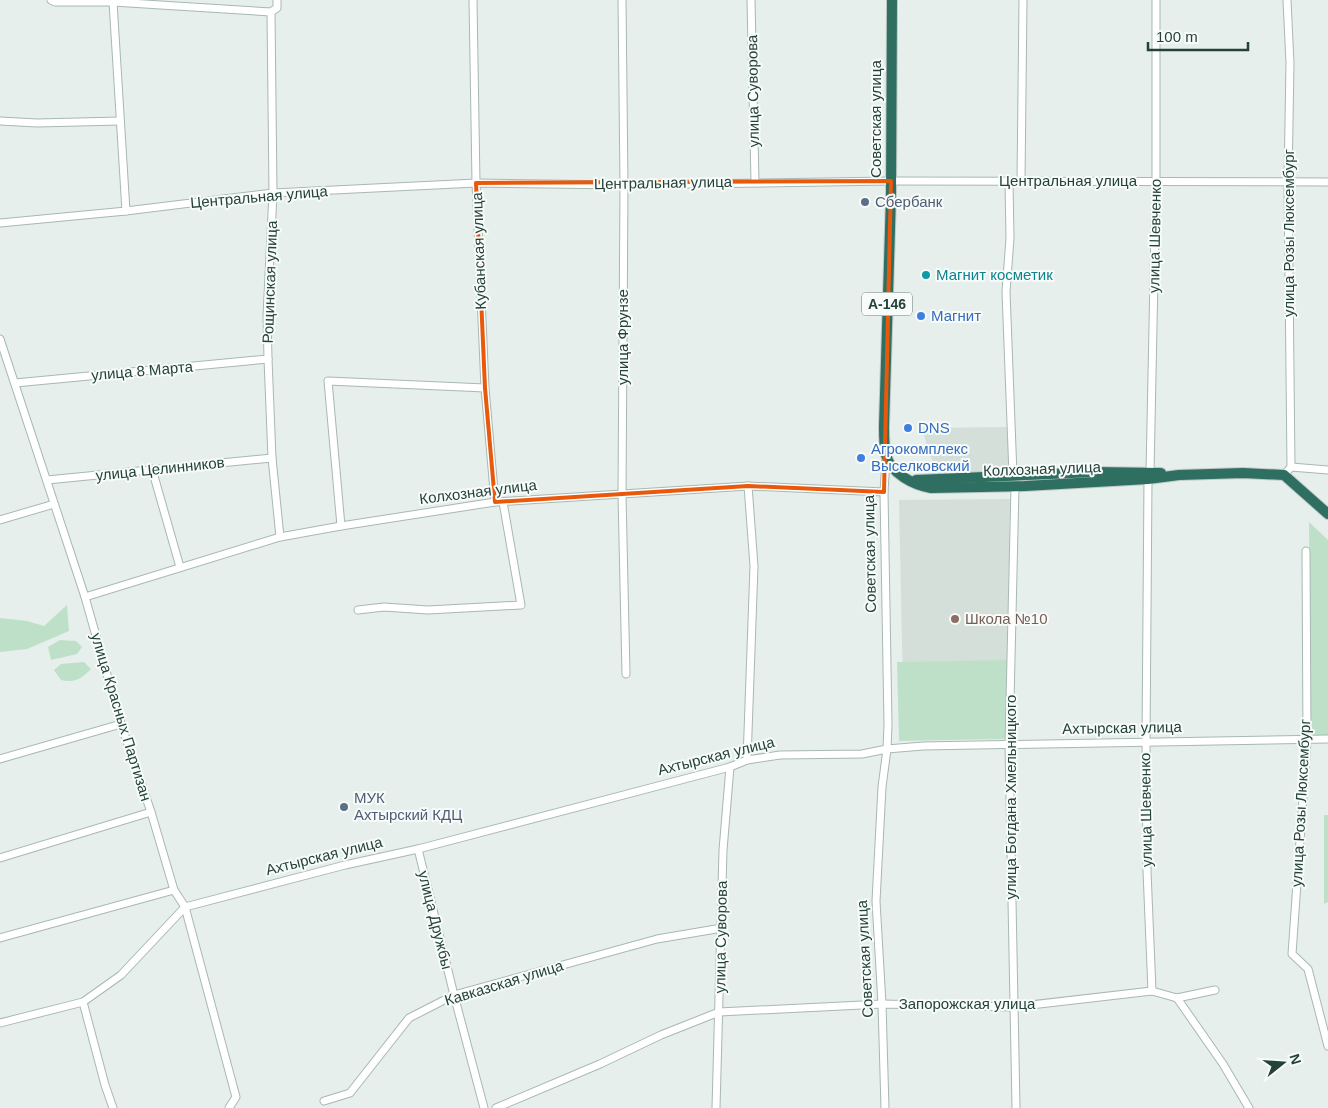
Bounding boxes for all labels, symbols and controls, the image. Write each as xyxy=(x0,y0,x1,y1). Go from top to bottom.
scale bar xyxy=(1148,20,1248,52)
text: 100 m xyxy=(1156,28,1198,45)
street label: улица Суворова xyxy=(743,34,762,148)
street label: Советская улица xyxy=(867,59,884,178)
street label: улица Розы Люксембург xyxy=(1280,148,1297,317)
street label: Центральная улица xyxy=(999,172,1138,189)
street label: Центральная улица xyxy=(594,173,733,192)
street label: улица Шевченко xyxy=(1145,179,1164,293)
street label: Центральная улица xyxy=(189,182,329,211)
street label: Кубанская улица xyxy=(468,191,489,310)
place label: Сбербанк xyxy=(875,193,943,210)
marker: Сбербанк xyxy=(859,196,871,208)
street label: Рощинская улица xyxy=(259,220,280,344)
place label: Магнит косметик xyxy=(936,266,1053,283)
marker: Магнит косметик xyxy=(920,269,932,281)
street label: улица Фрунзе xyxy=(614,289,631,385)
road number: А-146 xyxy=(862,292,912,316)
place label: Магнит xyxy=(931,307,981,324)
marker: Магнит xyxy=(915,310,927,322)
street label: улица 8 Марта xyxy=(90,358,194,383)
place label: DNS xyxy=(918,419,950,436)
marker: DNS xyxy=(902,422,914,434)
place label: Агрокомплекс Выселковский xyxy=(871,440,970,474)
marker: Агрокомплекс Выселковский xyxy=(855,452,867,464)
street label: улица Целинников xyxy=(95,453,225,484)
street label: Колхозная улица xyxy=(983,458,1102,479)
street label: Колхозная улица xyxy=(418,476,538,507)
street label: Советская улица xyxy=(860,494,879,613)
place label: Школа №10 xyxy=(965,610,1048,627)
marker: Школа №10 xyxy=(949,613,961,625)
street label: улица Красных Партизан xyxy=(88,631,155,803)
street label: улица Богдана Хмельницкого xyxy=(1002,695,1019,899)
street label: Ахтырская улица xyxy=(1062,718,1183,737)
street label: улица Розы Люксембург xyxy=(1288,718,1313,887)
street label: Ахтырская улица xyxy=(656,733,777,778)
street label: улица Шевченко xyxy=(1136,753,1155,867)
place label: МУК Ахтырский КДЦ xyxy=(354,789,462,823)
marker: МУК Ахтырский КДЦ xyxy=(338,801,350,813)
street label: Ахтырская улица xyxy=(264,833,385,878)
street label: улица Дружбы xyxy=(415,869,456,971)
street label: улица Суворова xyxy=(711,880,730,993)
street label: Советская улица xyxy=(853,899,876,1018)
street label: Кавказская улица xyxy=(443,956,566,1009)
street label: Запорожская улица xyxy=(899,995,1036,1012)
north arrow xyxy=(1258,1038,1308,1088)
text: N xyxy=(1286,1052,1305,1066)

